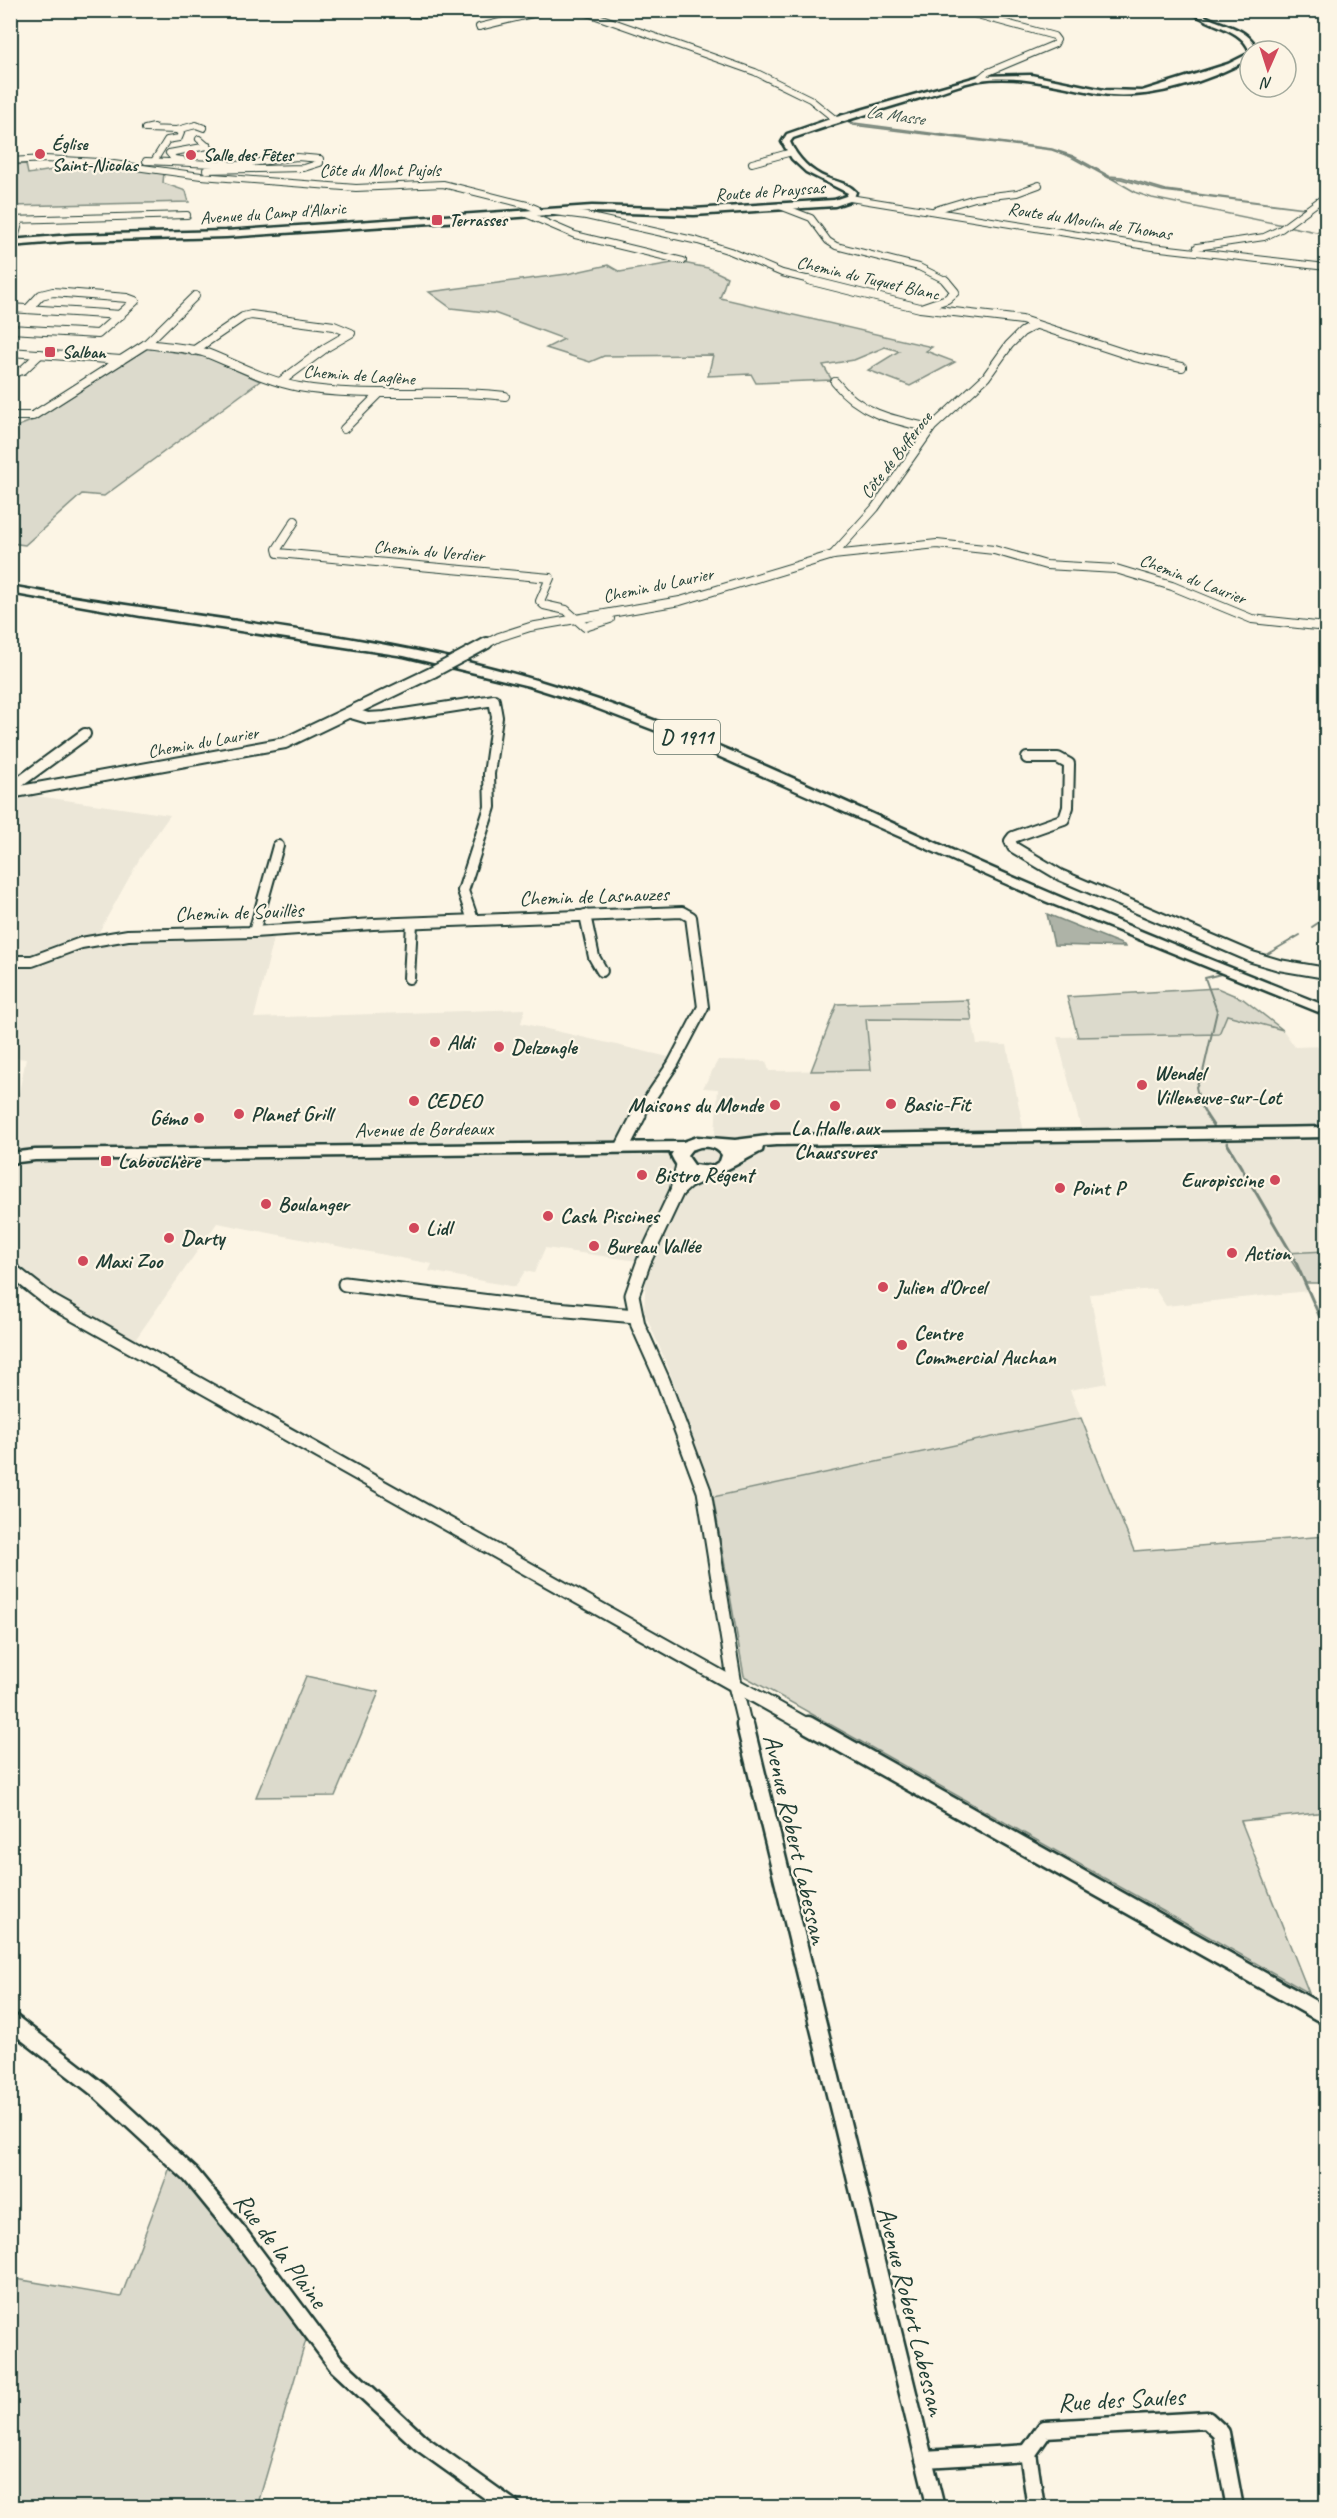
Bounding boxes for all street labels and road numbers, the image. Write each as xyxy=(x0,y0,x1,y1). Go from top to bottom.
street label: Côte du Mont Pujols xyxy=(320,159,442,181)
street label: Route de Prayssas xyxy=(714,176,827,206)
street label: Avenue du Camp d'Alaric xyxy=(199,197,348,229)
street label: Route du Moulin de Thomas xyxy=(1006,197,1175,245)
street label: Chemin du Tuquet Blanc xyxy=(795,251,943,305)
street label: Chemin de Laglène xyxy=(303,360,417,390)
street label: Côte de Bufferoce xyxy=(855,406,937,503)
street label: Chemin du Verdier xyxy=(373,535,488,567)
street label: Chemin du Laurier xyxy=(1137,549,1251,610)
street label: Chemin du Laurier xyxy=(601,562,717,607)
road number: D 1911 xyxy=(654,720,720,754)
street label: Chemin du Laurier xyxy=(146,721,262,763)
street label: Chemin de Lasnauzes xyxy=(519,880,671,912)
street label: Chemin de Souillès xyxy=(175,897,305,927)
street label: Avenue de Bordeaux xyxy=(354,1115,495,1143)
street label: Avenue Robert Labessan xyxy=(755,1731,836,1948)
street label: Rue de la Plaine xyxy=(226,2186,336,2317)
street label: Avenue Robert Labessan xyxy=(870,2203,954,2420)
street label: Rue des Saules xyxy=(1057,2380,1187,2419)

